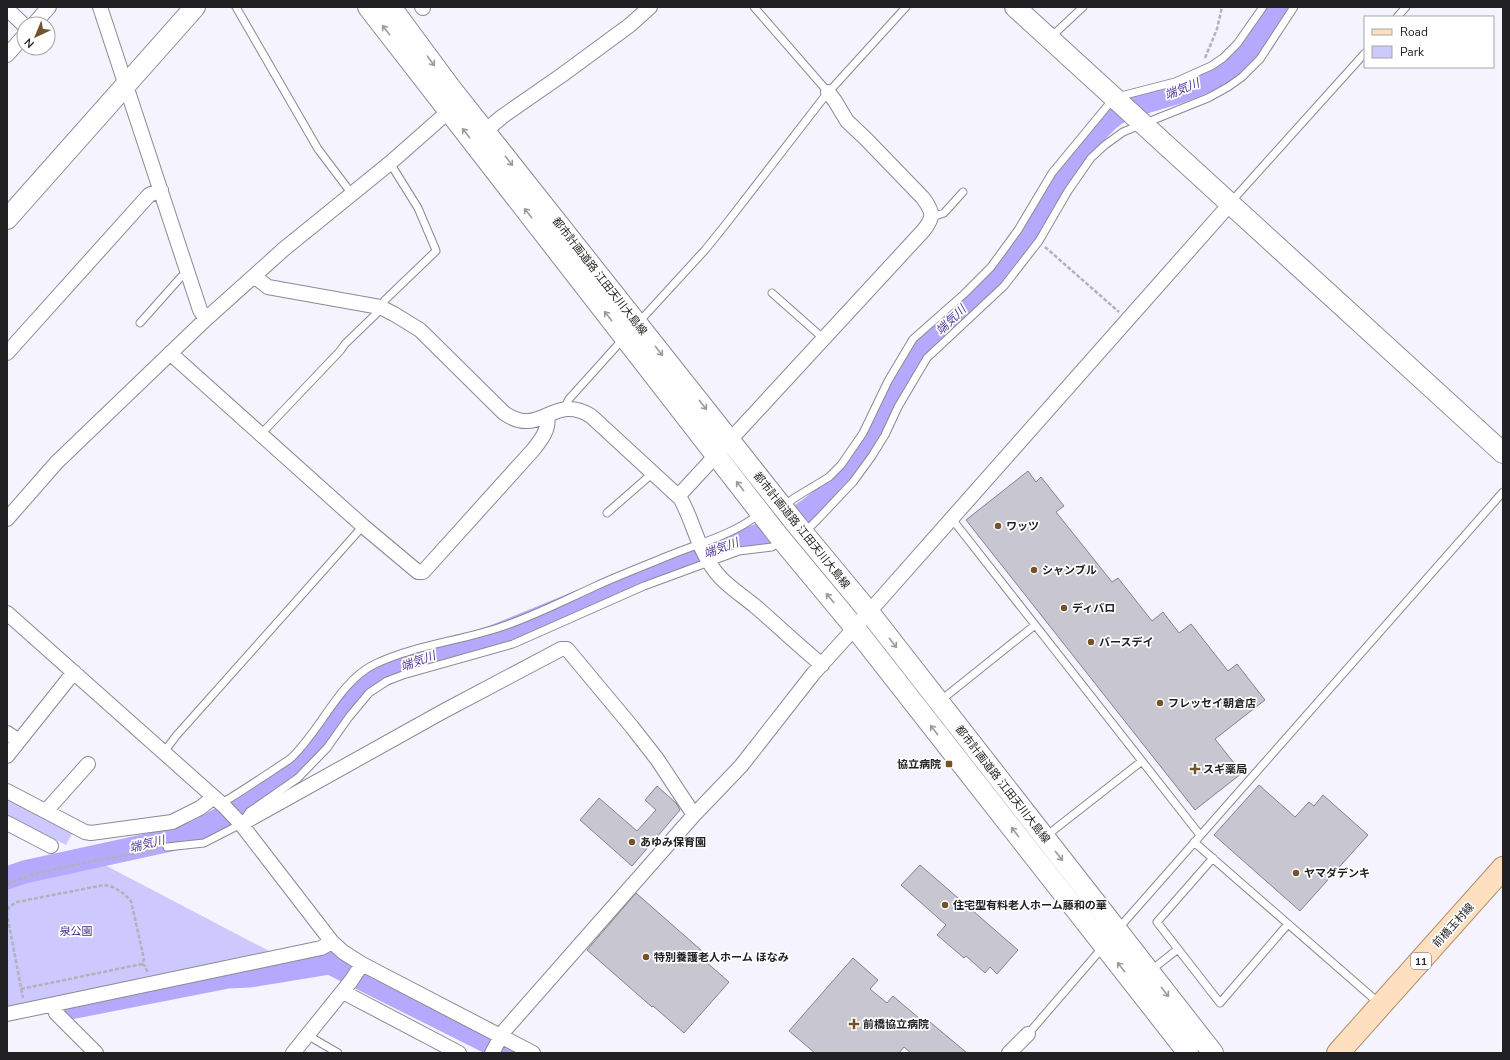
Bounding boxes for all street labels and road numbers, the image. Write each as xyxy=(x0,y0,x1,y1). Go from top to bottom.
street label: 都市計画道路 江田天川大島線 xyxy=(549,214,650,338)
street label: 都市計画道路 江田天川大島線 xyxy=(750,469,853,592)
street label: 都市計画道路 江田天川大島線 xyxy=(952,722,1053,846)
street label: 前橋玉村線 xyxy=(1429,900,1477,951)
road number: 11 xyxy=(1411,953,1431,969)

